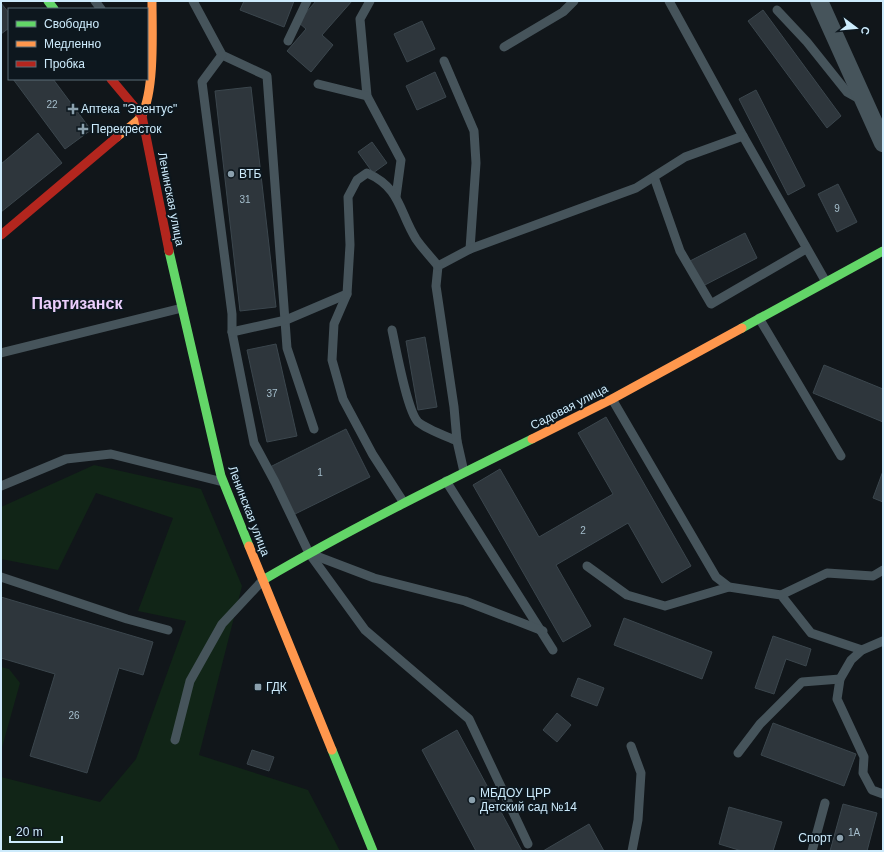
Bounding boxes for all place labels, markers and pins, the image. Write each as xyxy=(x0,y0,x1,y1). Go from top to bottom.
place label: Аптека "Эвентус" xyxy=(81,102,177,116)
marker: Аптека "Эвентус" xyxy=(68,104,78,114)
place label: Перекресток xyxy=(91,122,162,136)
marker: Перекресток xyxy=(78,124,88,134)
place label: ВТБ xyxy=(239,167,262,181)
marker: ВТБ xyxy=(226,169,236,179)
place label: ГДК xyxy=(266,680,287,694)
marker: ГДК xyxy=(253,682,263,692)
place label: МБДОУ ЦРР Детский сад №14 xyxy=(480,786,577,814)
marker: МБДОУ ЦРР Детский сад №14 xyxy=(467,795,477,805)
place label: Спорт xyxy=(798,831,832,845)
marker: Спорт xyxy=(835,833,845,843)

